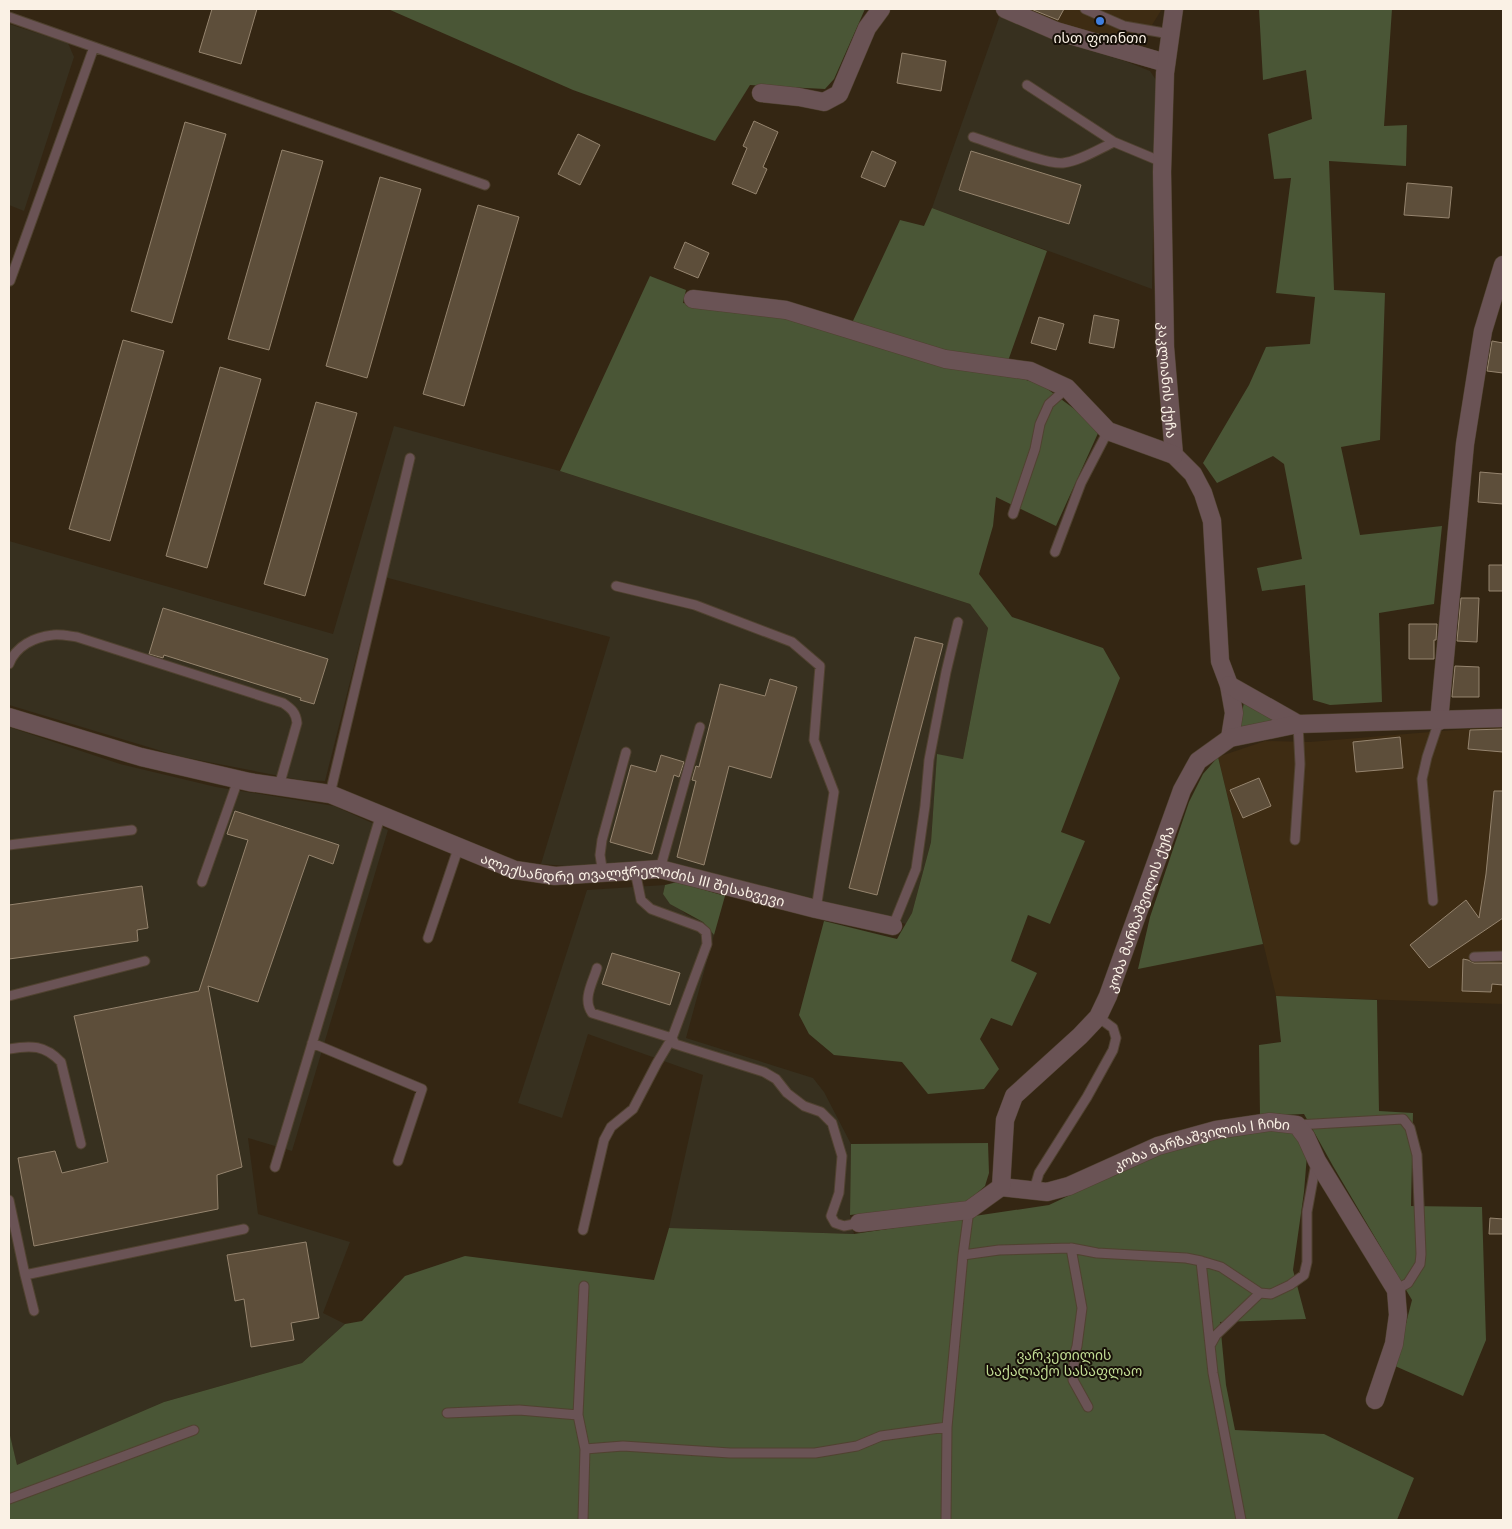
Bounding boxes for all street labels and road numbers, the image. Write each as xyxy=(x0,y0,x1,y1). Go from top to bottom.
street label: კაკლიანის ქუჩა xyxy=(1155,322,1181,439)
street label: კობა მარზაშვილის ქუჩა xyxy=(1102,823,1177,995)
street label: ალექსანდრე თვალჭრელიძის III შესახვევი xyxy=(479,848,787,909)
street label: კობა მარზაშვილის I ჩიხი xyxy=(1110,1113,1291,1175)

